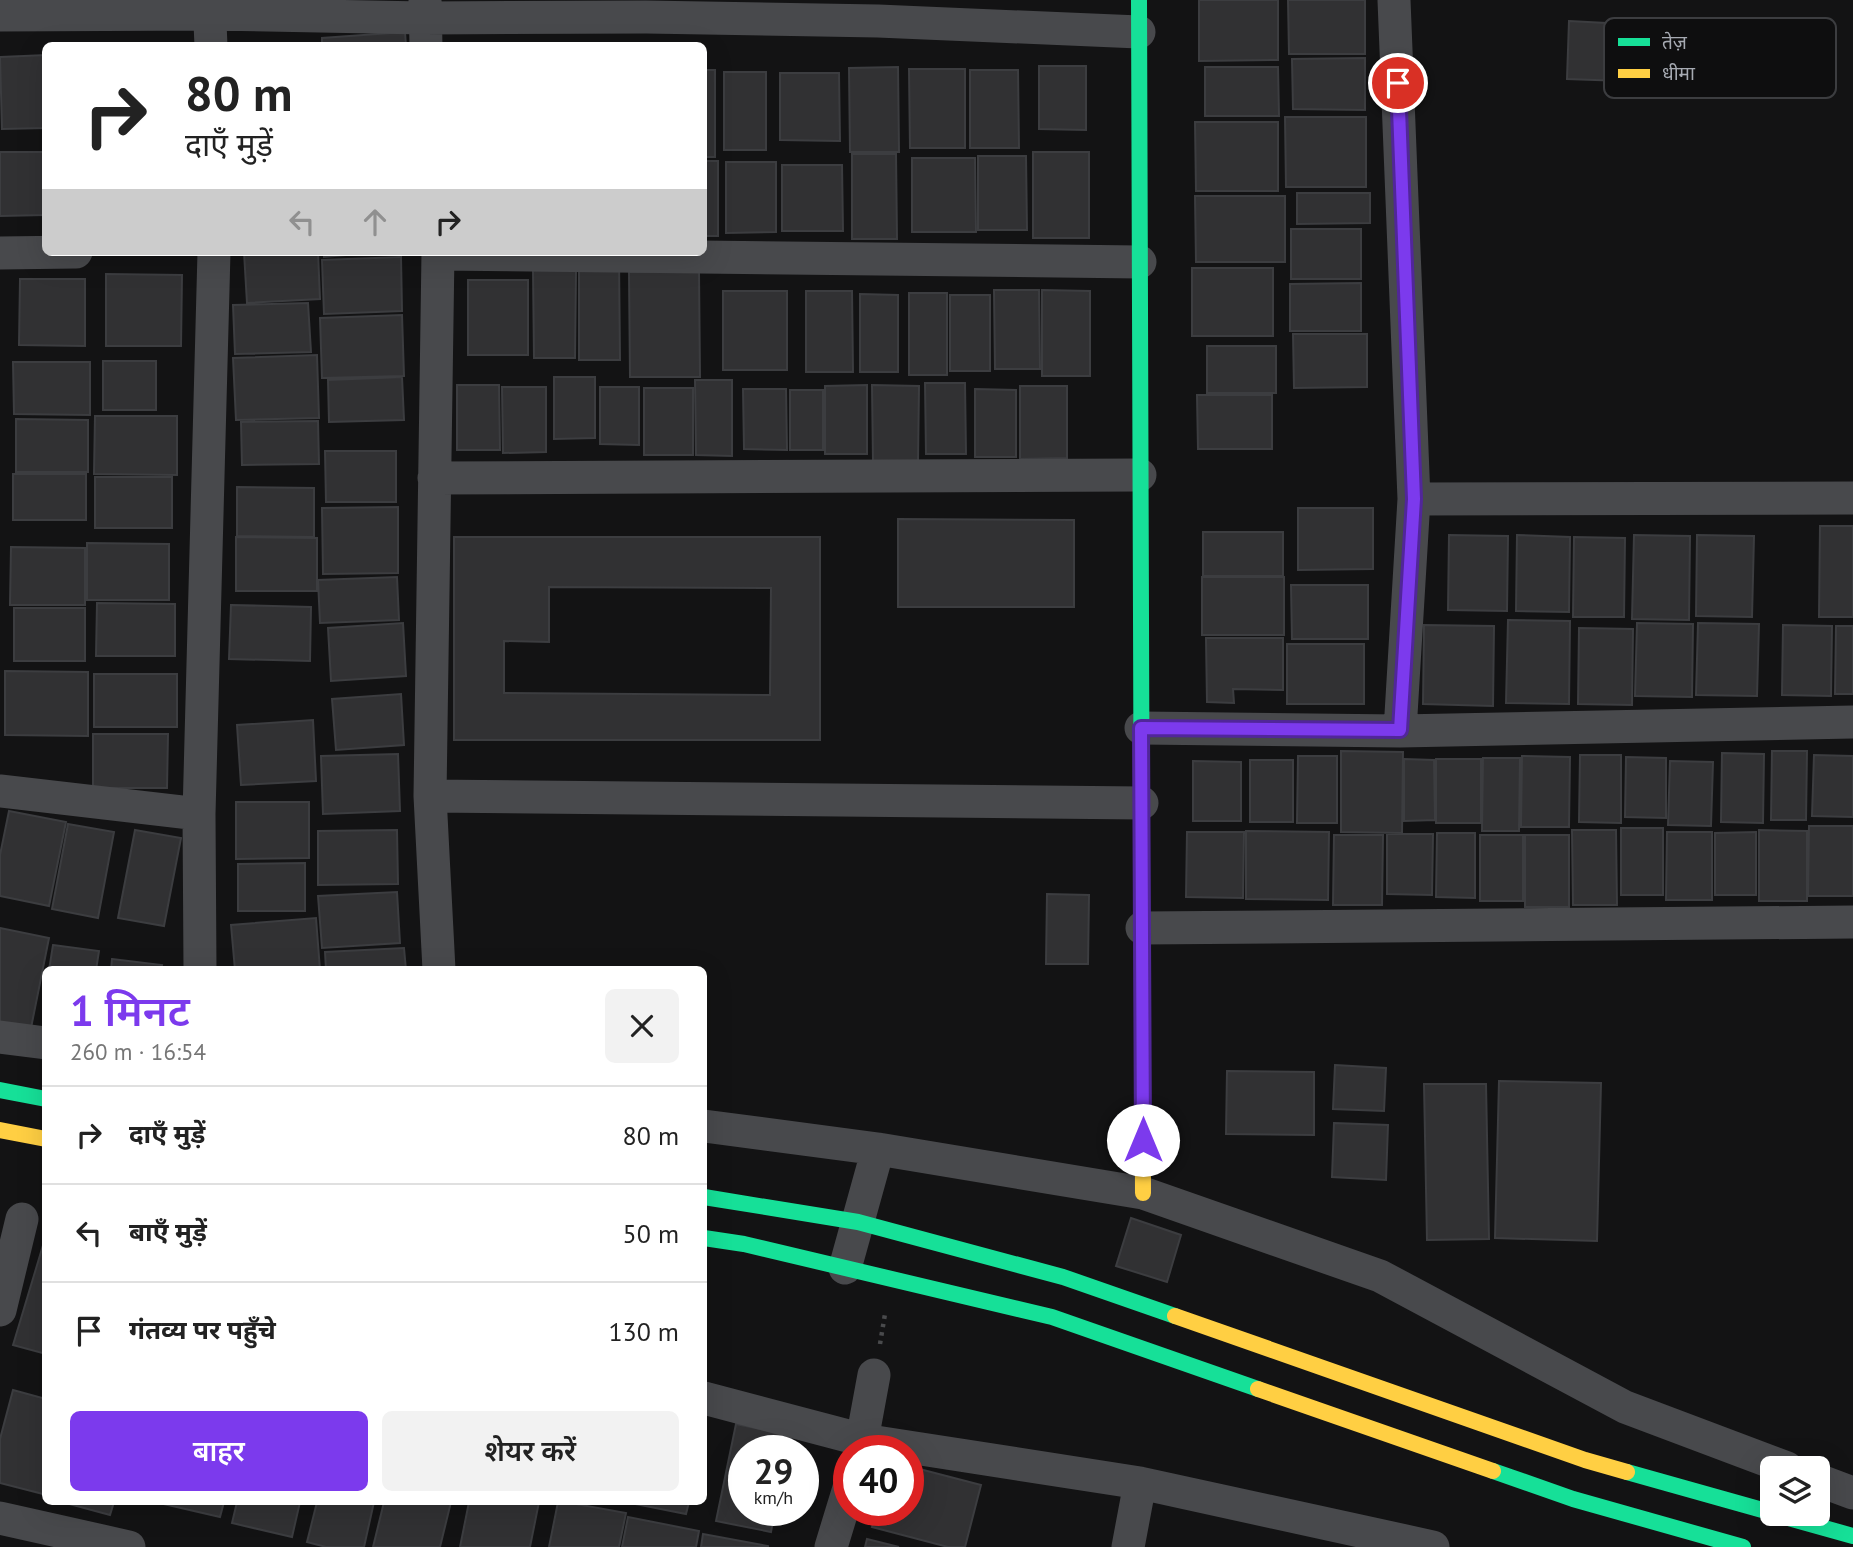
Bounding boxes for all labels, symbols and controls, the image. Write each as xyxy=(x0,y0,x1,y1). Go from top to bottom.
legend xyxy=(1604,18,1836,98)
text: तेज़ xyxy=(1662,30,1688,54)
pin xyxy=(1368,53,1428,113)
text: 80 m xyxy=(185,61,292,125)
text: धीमा xyxy=(1662,61,1696,85)
icon: arrive xyxy=(1379,64,1417,102)
icon: right xyxy=(70,70,161,161)
text: दाएँ मुड़ें xyxy=(185,123,273,165)
icon: left xyxy=(283,203,321,241)
icon: ahead xyxy=(356,203,394,241)
icon: right xyxy=(429,203,467,241)
text: 1 मिनट xyxy=(70,983,190,1038)
button: close xyxy=(605,989,679,1063)
text: 260 m · 16:54 xyxy=(70,1037,206,1066)
position arrow xyxy=(1106,1103,1180,1177)
icon: right xyxy=(70,1116,108,1154)
text: दाएँ मुड़ें xyxy=(129,1117,205,1150)
text: 80 m xyxy=(623,1119,679,1152)
icon: left xyxy=(70,1214,108,1252)
text: बाएँ मुड़ें xyxy=(129,1215,207,1248)
text: 50 m xyxy=(623,1217,679,1250)
icon: arrive xyxy=(70,1312,108,1350)
text: गंतव्य पर पहुँचे xyxy=(129,1313,276,1346)
text: 130 m xyxy=(608,1315,679,1348)
button: बाहर xyxy=(70,1411,368,1491)
button: शेयर करें xyxy=(382,1411,679,1491)
speed limit sign: 40 xyxy=(833,1435,924,1526)
text: 29 xyxy=(754,1448,793,1494)
map controls xyxy=(1760,1456,1830,1526)
button: layers xyxy=(1760,1456,1830,1526)
text: km/h xyxy=(754,1486,793,1509)

